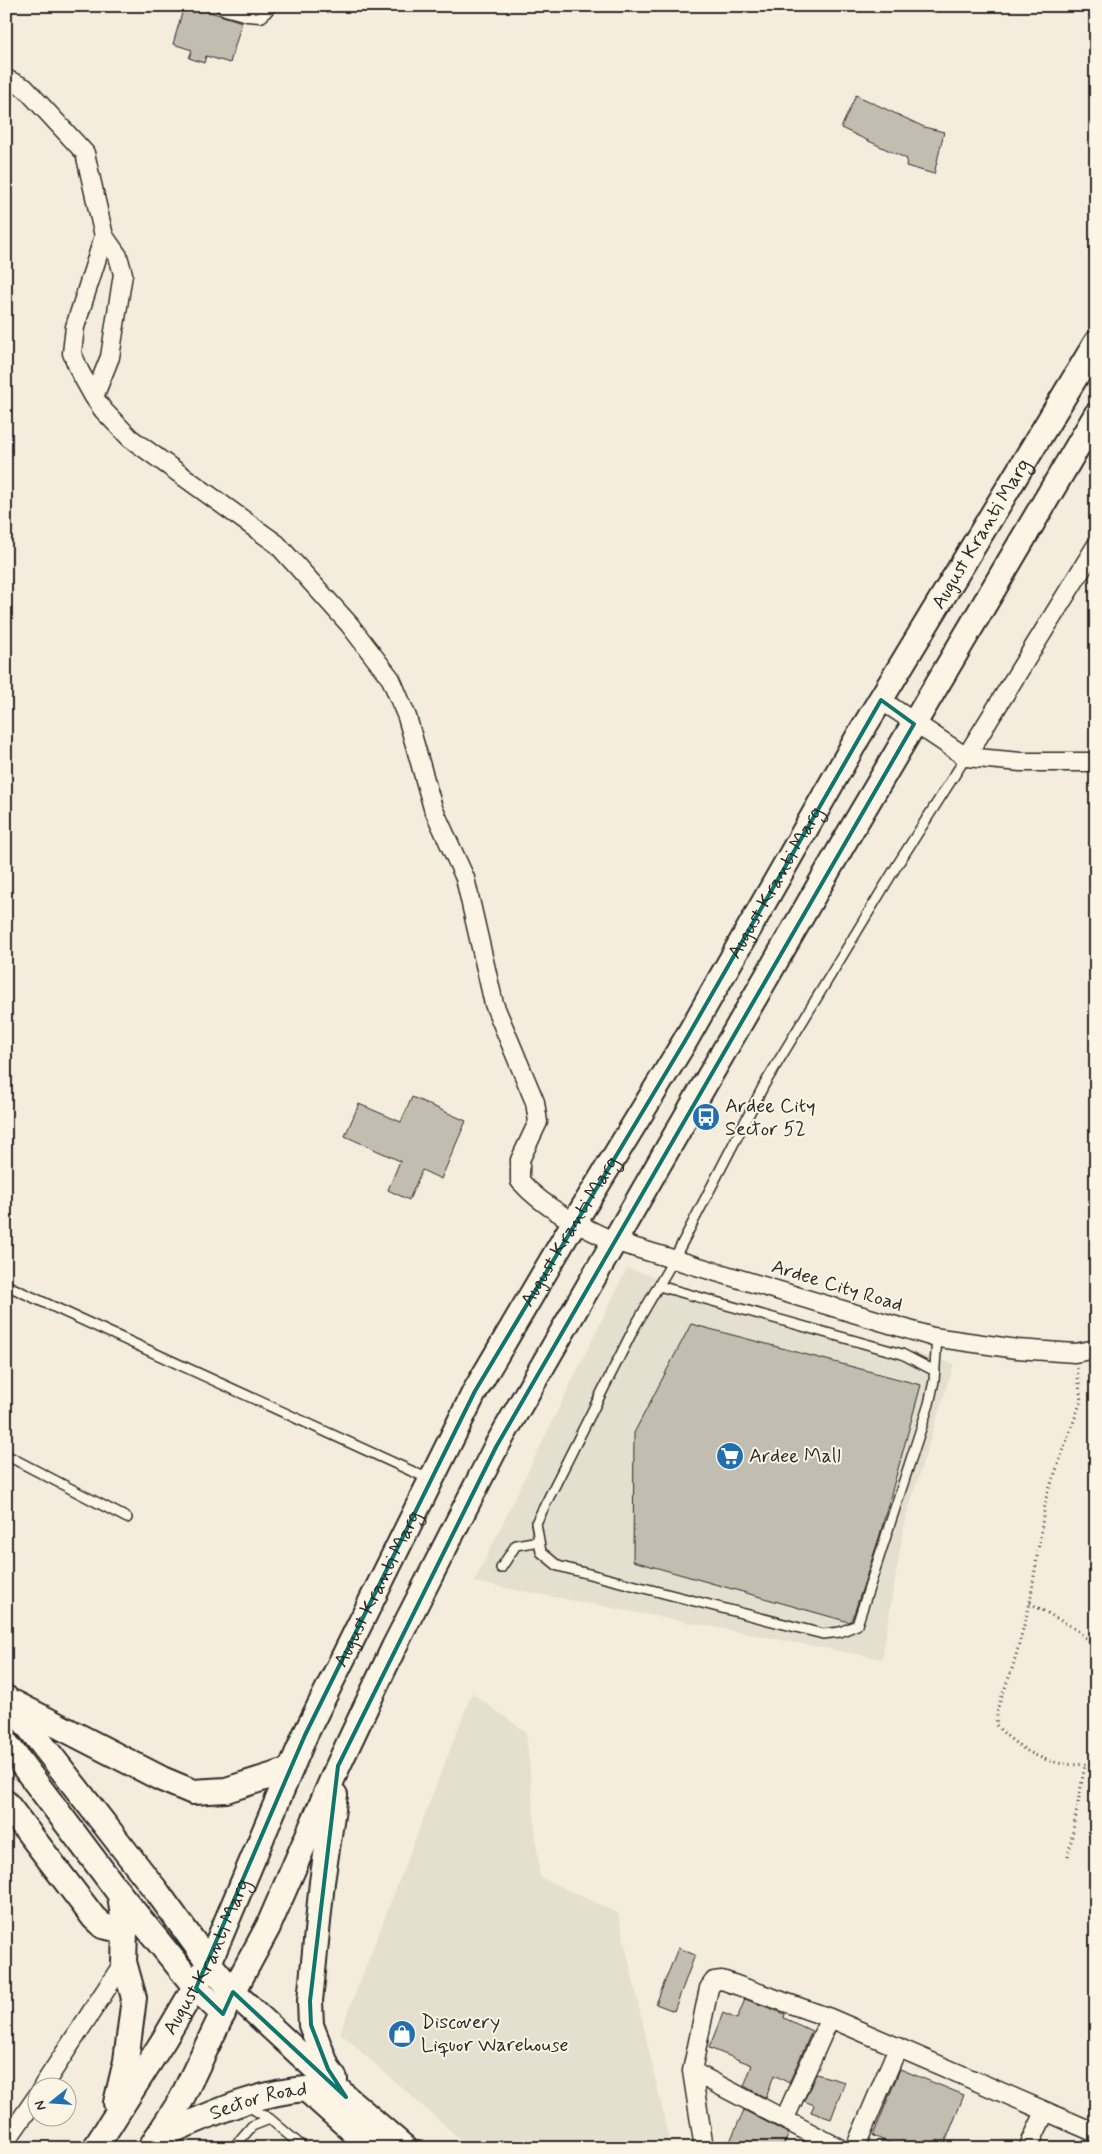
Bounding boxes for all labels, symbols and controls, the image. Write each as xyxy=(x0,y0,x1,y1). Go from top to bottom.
street label: August Kranti Marg xyxy=(925,453,1038,614)
street label: August Kranti Marg xyxy=(721,801,830,964)
place label: Ardee City Sector 52 xyxy=(725,1093,815,1143)
bus stop icon: Ardee City Sector 52 xyxy=(691,1102,721,1132)
street label: August Kranti Marg xyxy=(514,1151,626,1312)
street label: Ardee City Road xyxy=(768,1253,906,1319)
supermarket icon: Ardee Mall xyxy=(715,1441,745,1471)
place label: Ardee Mall xyxy=(749,1443,841,1470)
street label: August Kranti Marg xyxy=(327,1506,428,1671)
street label: August Kranti Marg xyxy=(156,1874,257,2040)
place label: Discovery Liquor Warehouse xyxy=(421,2009,569,2059)
shop icon: Discovery Liquor Warehouse xyxy=(387,2019,417,2049)
street label: Sector Road xyxy=(205,2075,308,2127)
north arrow xyxy=(28,2076,78,2126)
text: N xyxy=(31,2098,50,2113)

